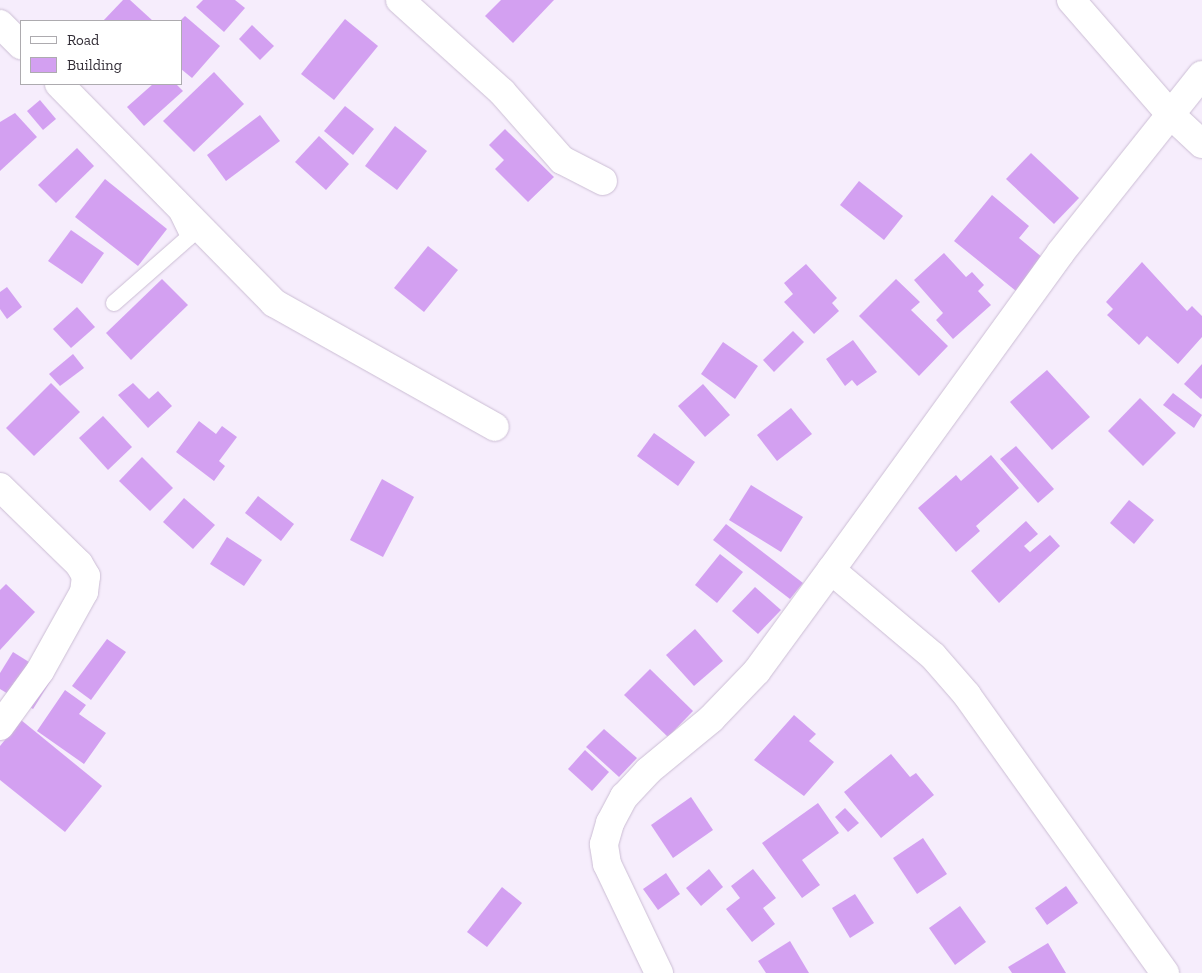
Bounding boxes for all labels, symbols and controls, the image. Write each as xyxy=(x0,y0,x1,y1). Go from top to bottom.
legend xyxy=(20,20,182,85)
text: Road xyxy=(67,31,99,49)
text: Building xyxy=(67,56,122,74)

